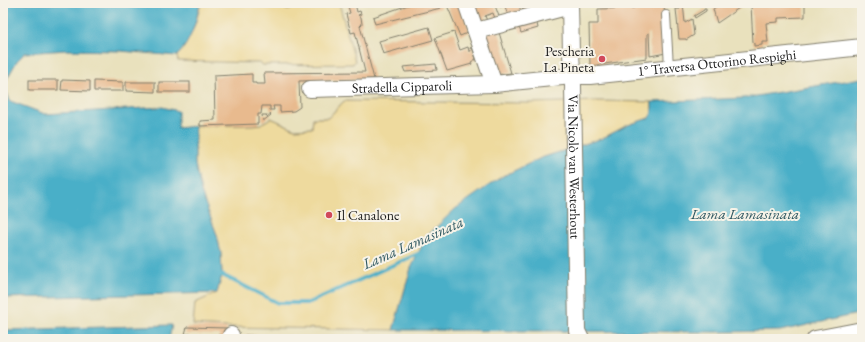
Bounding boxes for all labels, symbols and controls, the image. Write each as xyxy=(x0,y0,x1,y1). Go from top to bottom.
place label: Pescheria La Pineta xyxy=(543,42,594,76)
street label: 1° Traversa Ottorino Respighi xyxy=(636,45,798,80)
marker: Pescheria La Pineta xyxy=(597,54,607,64)
street label: Stradella Cipparoli xyxy=(352,76,453,97)
street label: Via Nicolò van Westerhout xyxy=(564,95,585,240)
water label: Lama Lamasinata xyxy=(690,204,799,223)
place label: Il Canalone xyxy=(337,206,400,224)
marker: Il Canalone xyxy=(324,210,334,220)
water label: Lama Lamasinata xyxy=(359,212,466,274)

